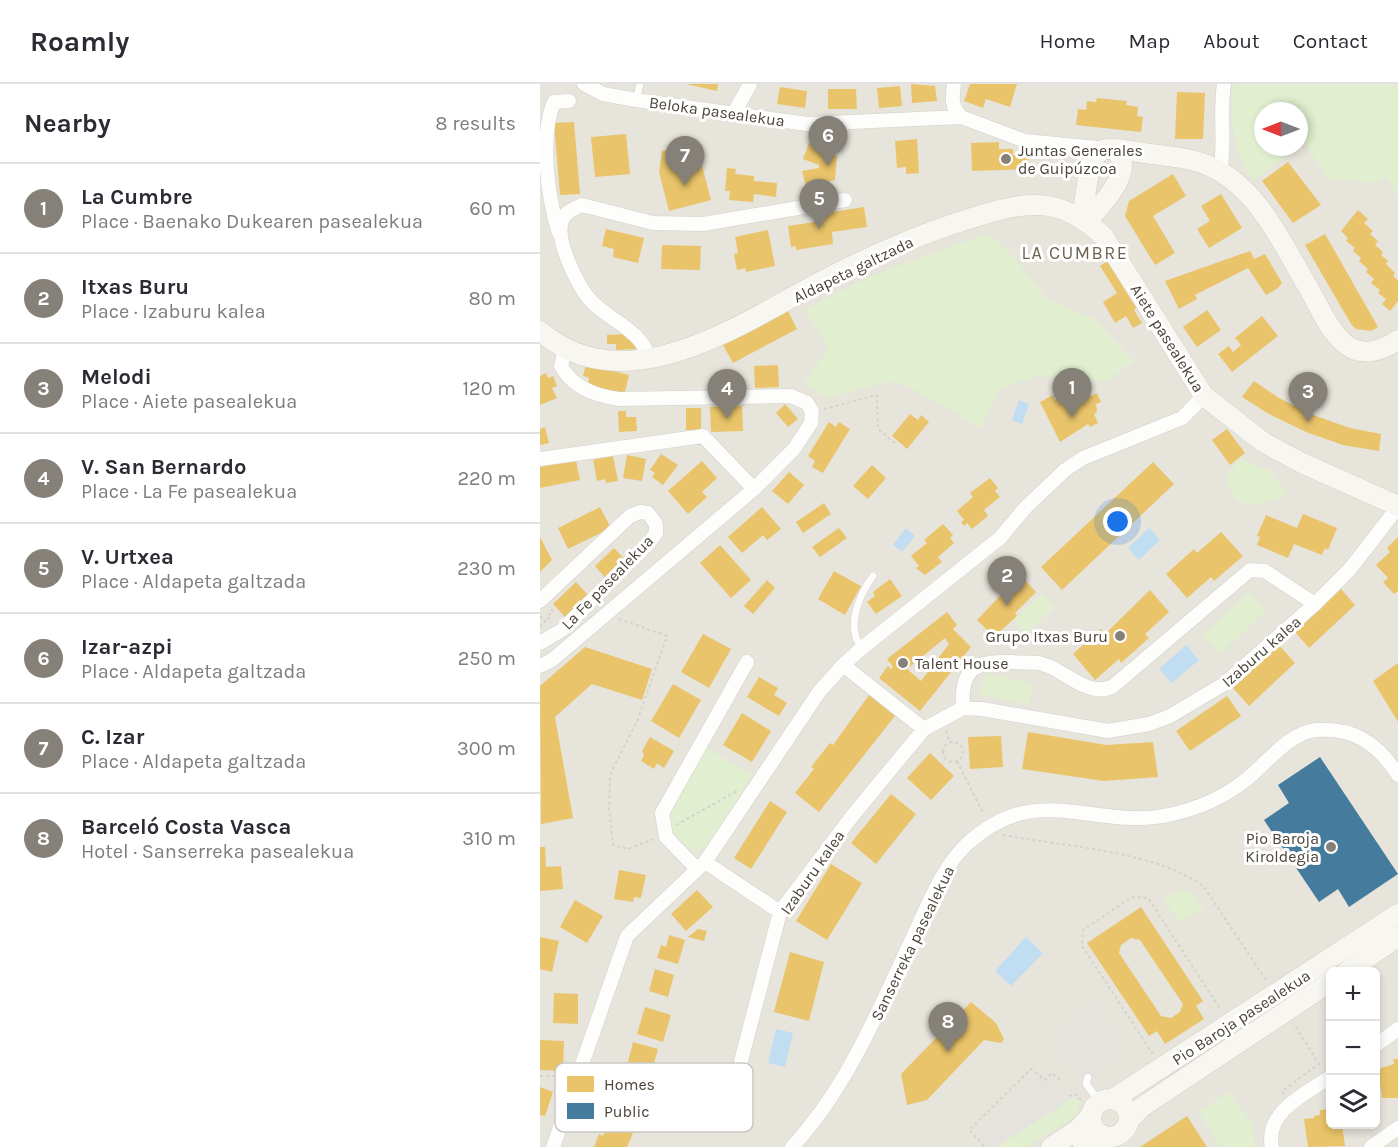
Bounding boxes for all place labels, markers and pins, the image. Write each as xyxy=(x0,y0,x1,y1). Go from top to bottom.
pin: 6 xyxy=(808,116,848,166)
pin: 7 xyxy=(666,136,704,186)
place label: Juntas Generales de Guipúzcoa xyxy=(1018,141,1143,178)
marker: Juntas Generales de Guipúzcoa xyxy=(999,152,1013,166)
pin: 5 xyxy=(800,180,838,229)
pin: 1 xyxy=(1052,368,1092,418)
pin: 4 xyxy=(708,370,747,419)
pin: 3 xyxy=(1288,372,1328,422)
pin: 2 xyxy=(988,556,1026,606)
place label: Grupo Itxas Buru xyxy=(986,627,1108,646)
marker: Grupo Itxas Buru xyxy=(1113,629,1127,643)
place label: Talent House xyxy=(915,654,1008,673)
marker: Talent House xyxy=(896,656,910,670)
place label: Pio Baroja Kiroldegia xyxy=(1245,829,1319,866)
marker: Pio Baroja Kiroldegia xyxy=(1324,840,1338,854)
pin: 8 xyxy=(928,1002,968,1052)

